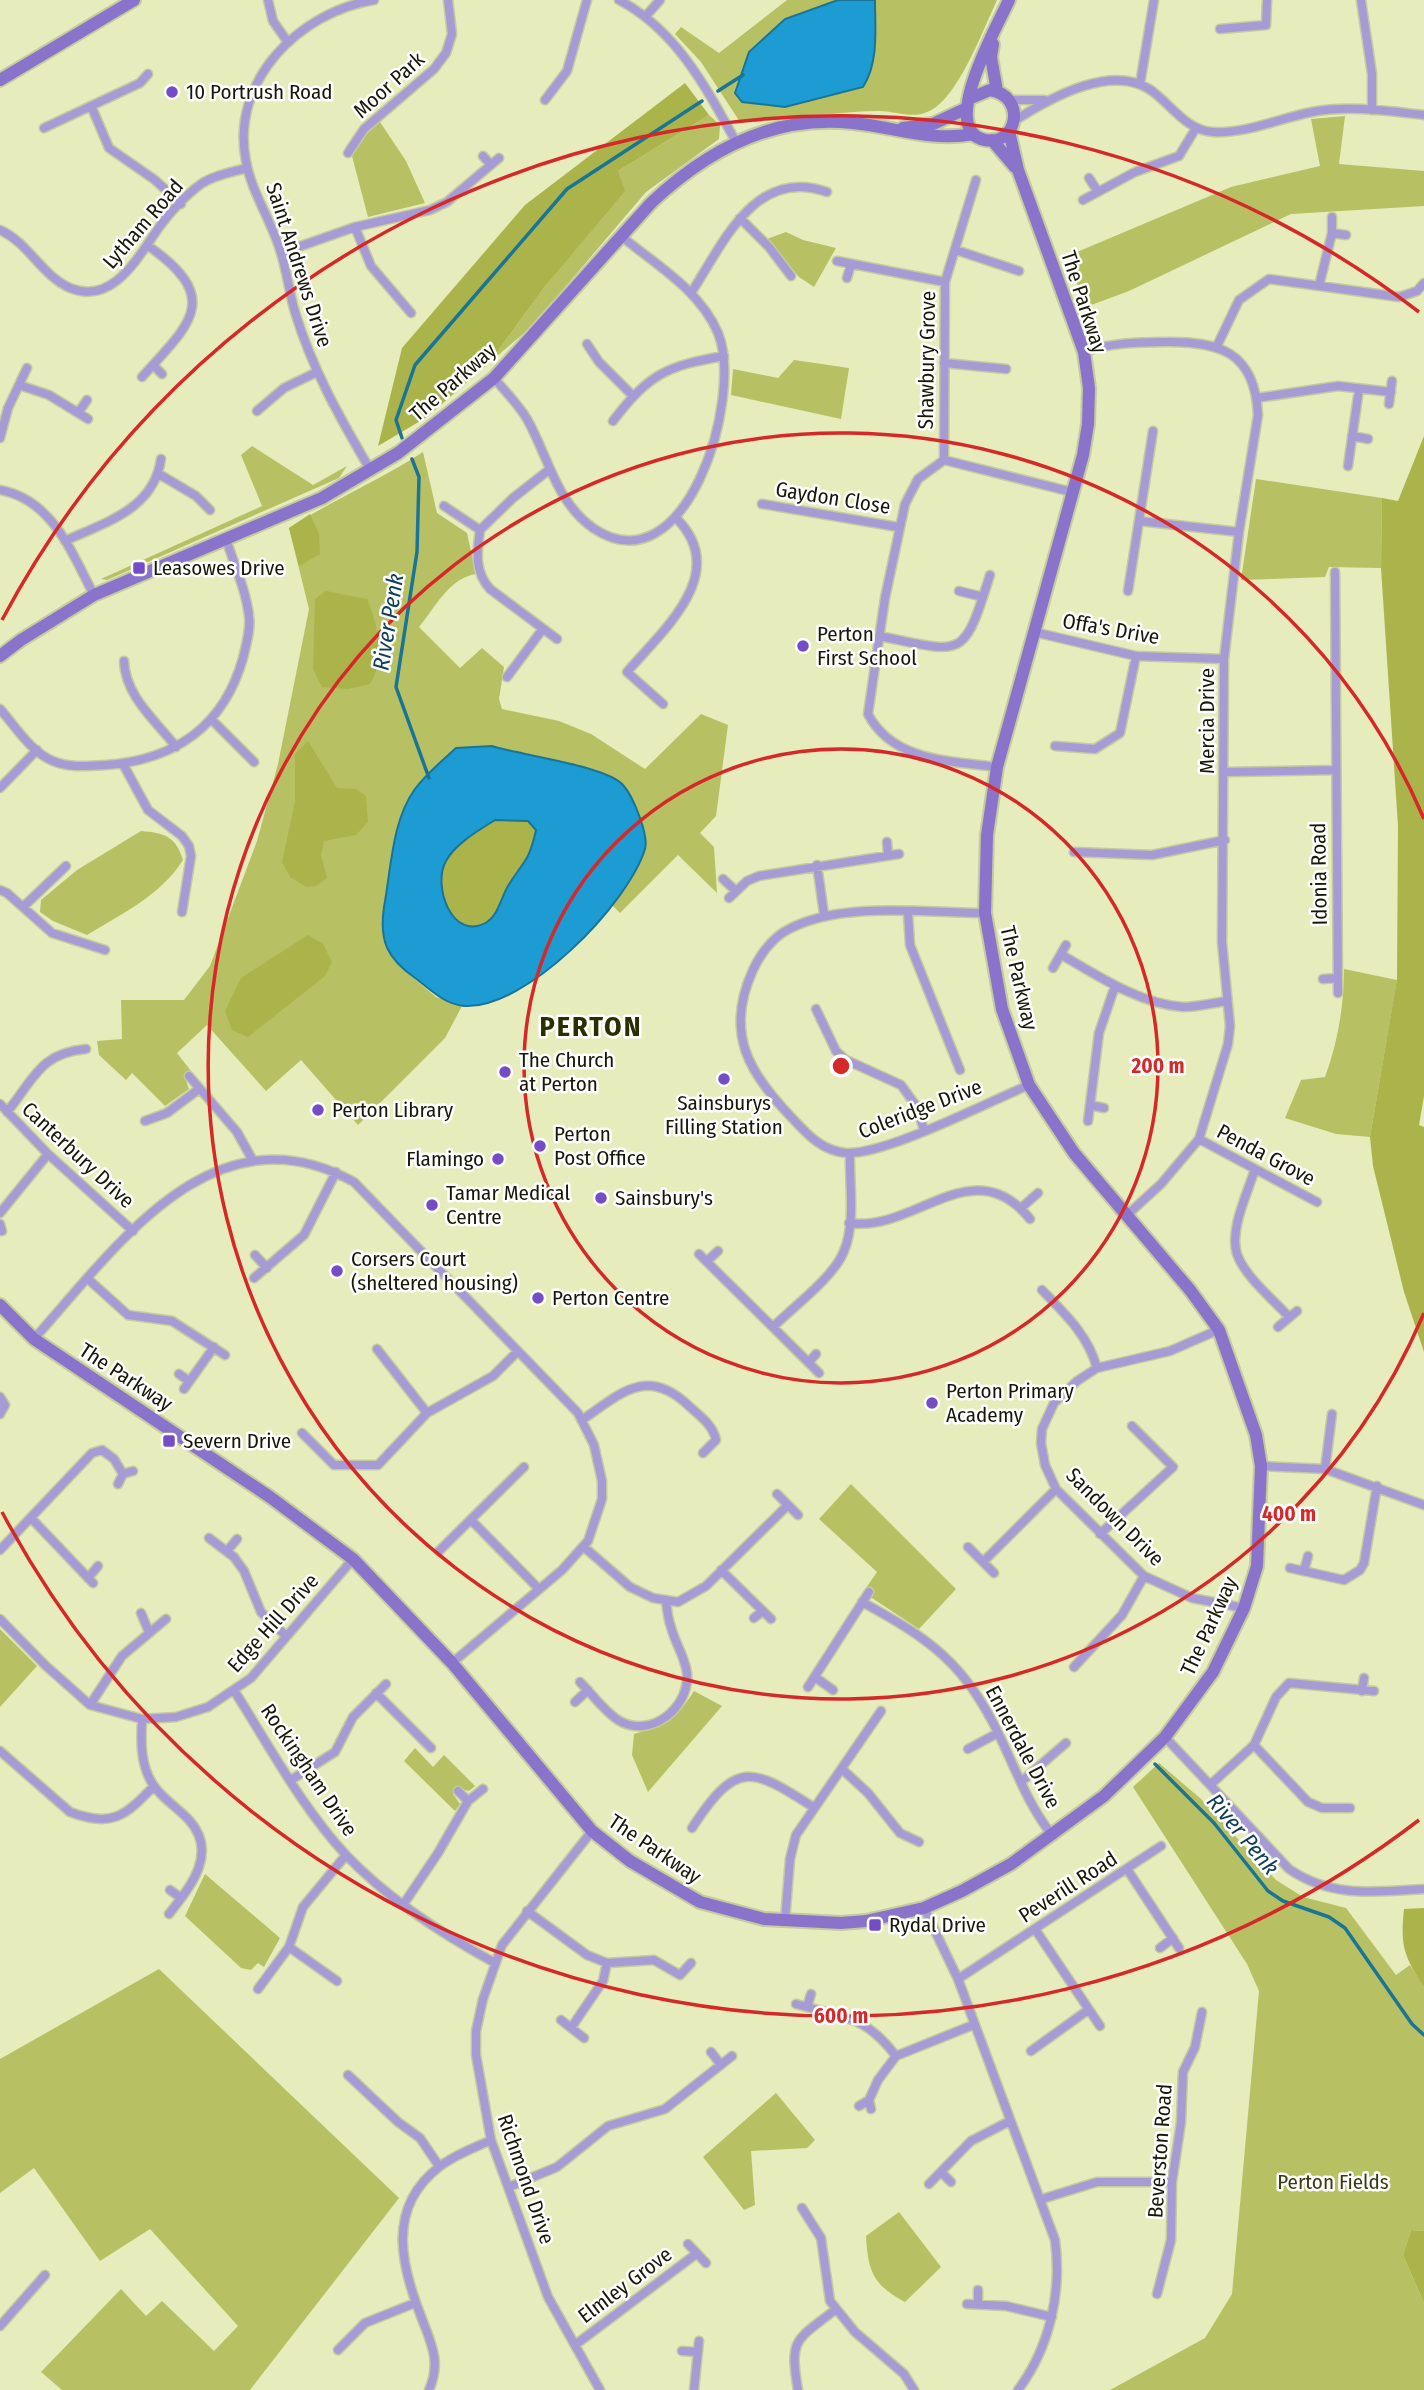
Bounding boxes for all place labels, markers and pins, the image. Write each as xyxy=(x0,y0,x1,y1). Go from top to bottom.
place label: 10 Portrush Road xyxy=(186,79,332,105)
marker: 10 Portrush Road xyxy=(164,84,180,100)
place label: Leasowes Drive xyxy=(153,555,285,581)
marker: Leasowes Drive xyxy=(131,560,147,576)
place label: Perton First School xyxy=(817,621,917,671)
marker: Perton First School xyxy=(795,638,811,654)
place label: The Church at Perton xyxy=(519,1047,614,1097)
centre of rings xyxy=(829,1054,853,1078)
marker: The Church at Perton xyxy=(497,1064,513,1080)
marker: Sainsburys Filling Station xyxy=(716,1071,732,1087)
place label: Sainsburys Filling Station xyxy=(665,1090,783,1140)
place label: Perton Library xyxy=(332,1097,454,1123)
marker: Perton Library xyxy=(310,1102,326,1118)
place label: Perton Post Office xyxy=(554,1121,646,1171)
marker: Perton Post Office xyxy=(532,1138,548,1154)
place label: Flamingo xyxy=(406,1146,484,1172)
marker: Flamingo xyxy=(490,1151,506,1167)
place label: Tamar Medical Centre xyxy=(446,1180,570,1230)
place label: Sainsbury's xyxy=(615,1185,713,1211)
marker: Sainsbury's xyxy=(593,1190,609,1206)
marker: Tamar Medical Centre xyxy=(424,1197,440,1213)
place label: Corsers Court (sheltered housing) xyxy=(351,1246,518,1296)
marker: Corsers Court (sheltered housing) xyxy=(329,1263,345,1279)
place label: Perton Centre xyxy=(552,1285,669,1311)
marker: Perton Centre xyxy=(530,1290,546,1306)
place label: Perton Primary Academy xyxy=(946,1378,1075,1428)
marker: Perton Primary Academy xyxy=(924,1395,940,1411)
place label: Severn Drive xyxy=(183,1428,291,1454)
marker: Severn Drive xyxy=(161,1433,177,1449)
place label: Rydal Drive xyxy=(889,1912,986,1938)
marker: Rydal Drive xyxy=(867,1917,883,1933)

